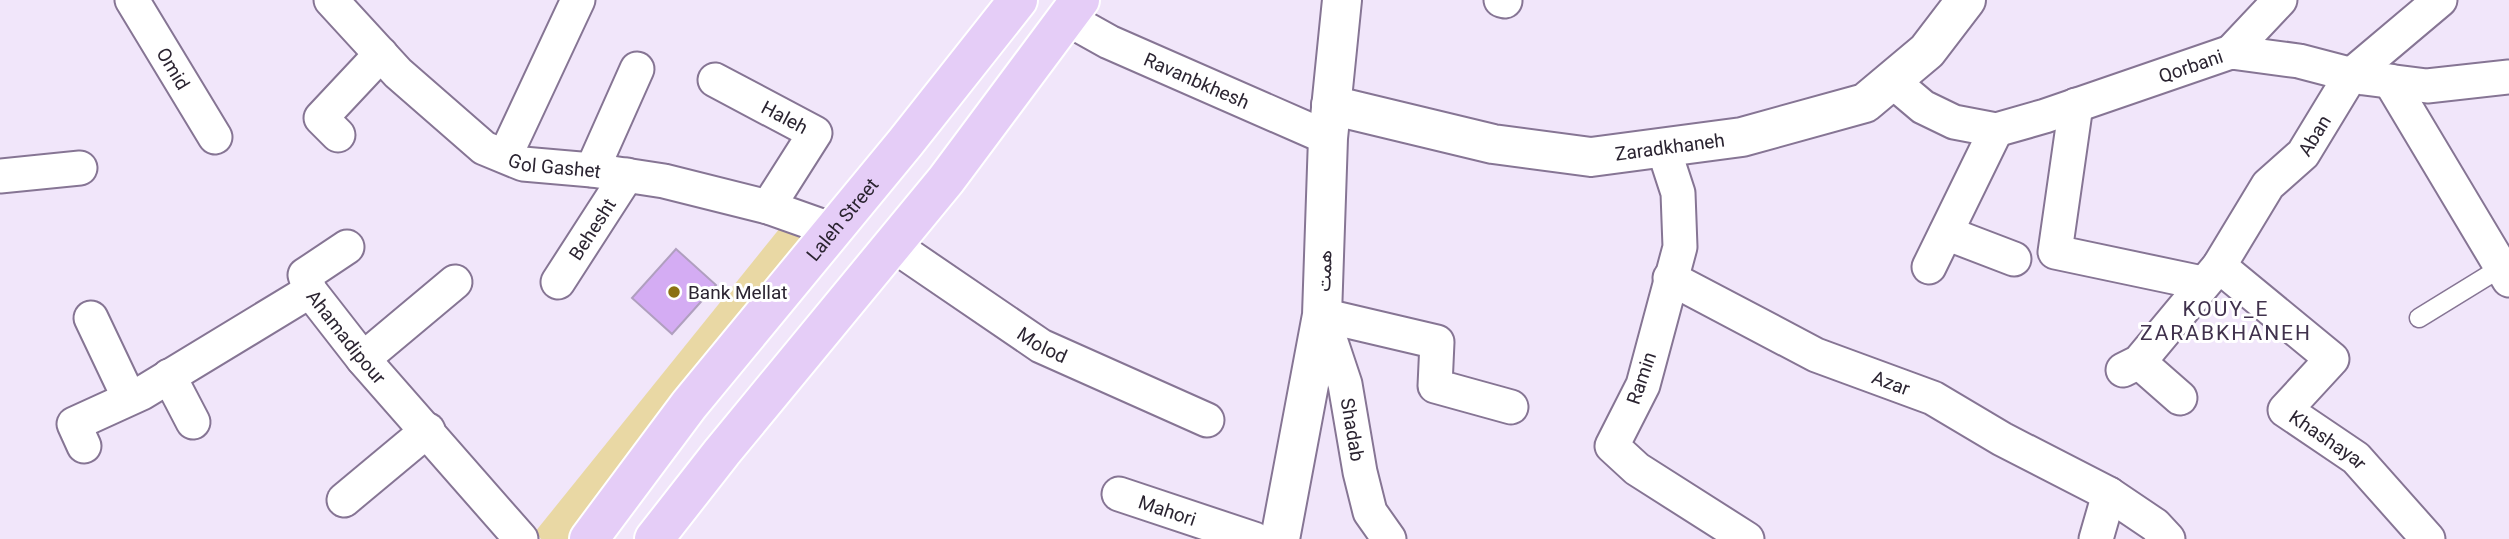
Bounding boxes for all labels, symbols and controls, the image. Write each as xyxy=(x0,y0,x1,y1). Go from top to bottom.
street label: Omid xyxy=(152,43,195,94)
street label: Qorbani xyxy=(2156,45,2226,88)
street label: Ravanbkhesh xyxy=(1140,48,1253,114)
street label: Haleh xyxy=(758,96,812,139)
street label: Aban xyxy=(2293,111,2336,160)
street label: Zaradkhaneh xyxy=(1614,128,1726,166)
street label: Gol Gashet xyxy=(505,148,602,183)
street label: Laleh Street xyxy=(802,173,883,266)
street label: Behesht xyxy=(564,194,621,265)
street label: همت xyxy=(1312,250,1337,292)
place label: Bank Mellat xyxy=(688,281,787,304)
marker: Bank Mellat xyxy=(666,284,682,300)
street label: Ahamadipour xyxy=(301,285,391,389)
district label: KOUY_E ZARABKHANEH xyxy=(2140,297,2312,345)
street label: Molod xyxy=(1013,322,1071,368)
street label: Ramin xyxy=(1622,349,1661,407)
street label: Azar xyxy=(1869,366,1914,401)
street label: Shadab xyxy=(1336,396,1369,463)
street label: Khashayar xyxy=(2285,405,2372,475)
street label: Mahori xyxy=(1135,490,1199,531)

